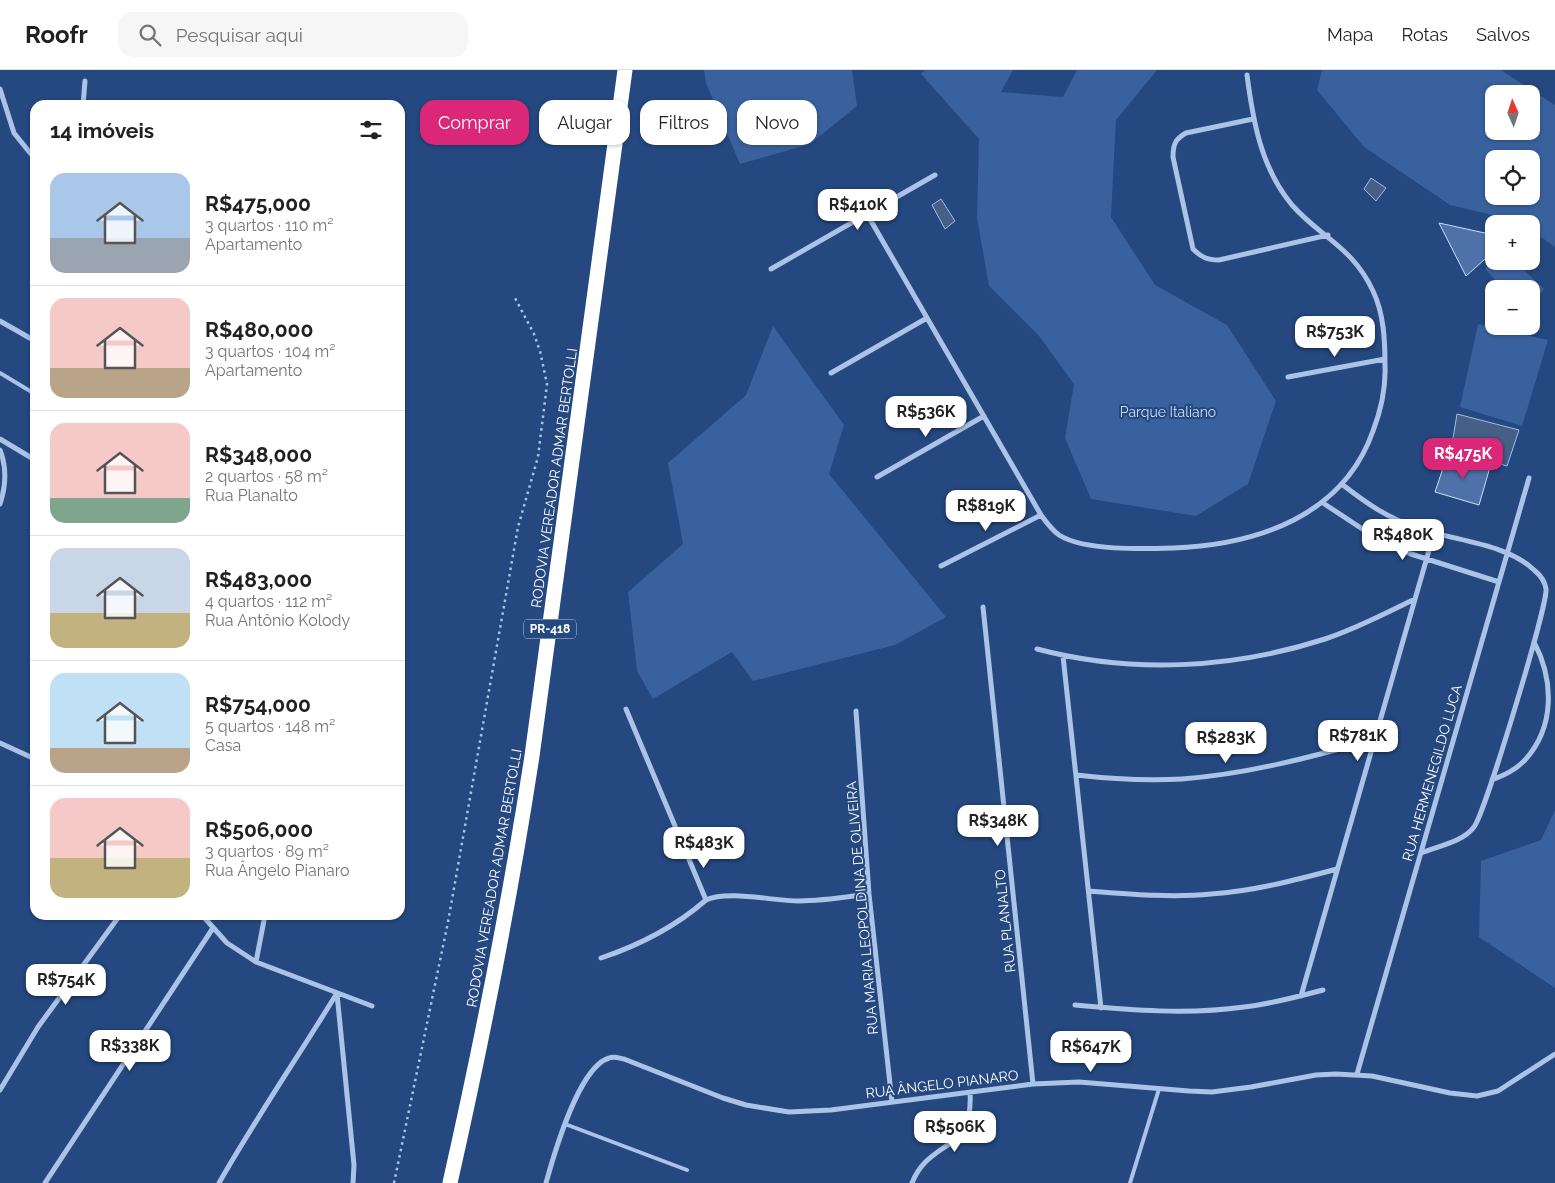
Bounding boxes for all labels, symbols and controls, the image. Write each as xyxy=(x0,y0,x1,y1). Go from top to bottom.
search box xyxy=(118,12,468,57)
text: Roofr xyxy=(25,20,88,49)
icon: search xyxy=(136,21,164,49)
text: Pesquisar aqui xyxy=(176,24,303,46)
text: Mapa xyxy=(1327,24,1373,45)
text: Rotas xyxy=(1401,24,1448,45)
text: Salvos xyxy=(1476,24,1530,45)
north arrow xyxy=(1485,85,1540,140)
map controls xyxy=(1485,85,1540,335)
chip: Comprar xyxy=(420,100,529,145)
chip: Alugar xyxy=(539,100,630,145)
chip: Filtros xyxy=(640,100,727,145)
chip: Novo xyxy=(737,100,817,145)
icon: filters xyxy=(357,116,385,144)
text: 14 imóveis xyxy=(50,118,154,143)
button: locate xyxy=(1485,150,1540,205)
pin: R$410K xyxy=(817,189,899,231)
text: R$475,000 xyxy=(205,191,311,216)
icon: home xyxy=(90,193,150,253)
text: R$410K xyxy=(829,195,887,214)
button: + xyxy=(1485,215,1540,270)
text: 3 quartos · 110 m² xyxy=(205,216,333,235)
text: Apartamento xyxy=(205,235,302,254)
button: − xyxy=(1485,280,1540,335)
pin: R$753K xyxy=(1294,316,1376,358)
text: R$480,000 xyxy=(205,317,313,342)
icon: home xyxy=(90,318,150,378)
text: R$753K xyxy=(1306,322,1364,341)
text: 3 quartos · 104 m² xyxy=(205,342,335,361)
street label: RODOVIA VEREADOR ADMAR BERTOLLI xyxy=(528,347,580,609)
text: Apartamento xyxy=(205,361,302,380)
pin: R$536K xyxy=(885,396,967,438)
text: R$536K xyxy=(897,402,956,421)
park label: Parque Italiano xyxy=(1120,404,1216,420)
pin: R$475K xyxy=(1422,438,1504,480)
text: R$348,000 xyxy=(205,442,312,467)
icon: home xyxy=(90,443,150,503)
text: R$475K xyxy=(1434,444,1492,463)
text: 2 quartos · 58 m² xyxy=(205,467,328,486)
text: Rua Planalto xyxy=(205,486,298,505)
pin: R$819K xyxy=(945,490,1027,532)
text: R$819K xyxy=(957,496,1015,515)
pin: R$480K xyxy=(1362,518,1444,561)
text: R$480K xyxy=(1373,525,1433,544)
text: R$483,000 xyxy=(205,567,312,592)
icon: home xyxy=(90,568,150,628)
text: 4 quartos · 112 m² xyxy=(205,592,332,611)
text: Rua Antônio Kolody xyxy=(205,611,350,630)
road number: PR-418 xyxy=(524,620,576,638)
street label: RUA HERMENEGILDO LUCA xyxy=(1399,682,1465,863)
text: R$754,000 xyxy=(205,692,311,717)
icon: home xyxy=(90,693,150,753)
text: 5 quartos · 148 m² xyxy=(205,717,335,736)
pin: R$781K xyxy=(1317,720,1399,762)
pin: R$283K xyxy=(1185,722,1267,764)
text: R$781K xyxy=(1329,726,1387,745)
text: R$283K xyxy=(1196,728,1256,747)
text: Casa xyxy=(205,736,241,755)
street label: RODOVIA VEREADOR ADMAR BERTOLLI xyxy=(463,748,525,1008)
street label: RUA MARIA LEOPOLDINA DE OLIVEIRA xyxy=(843,780,881,1035)
pin: R$348K xyxy=(957,804,1039,847)
text: R$348K xyxy=(968,811,1028,830)
text: R$506,000 xyxy=(205,817,313,842)
icon: home xyxy=(90,818,150,878)
pin: R$483K xyxy=(663,826,745,869)
text: R$483K xyxy=(674,833,734,852)
text: 3 quartos · 89 m² xyxy=(205,842,329,861)
text: Rua Ângelo Pianaro xyxy=(205,861,350,880)
street label: RUA PLANALTO xyxy=(992,869,1018,973)
pin: R$754K xyxy=(25,964,107,1006)
text: R$754K xyxy=(37,970,95,989)
pin: R$338K xyxy=(89,1030,171,1072)
pin: R$647K xyxy=(1050,1030,1132,1073)
text: R$338K xyxy=(101,1036,159,1055)
text: R$647K xyxy=(1061,1037,1121,1056)
street label: RUA ÂNGELO PIANARO xyxy=(865,1066,1019,1101)
pin: R$506K xyxy=(914,1110,996,1153)
text: R$506K xyxy=(925,1117,985,1136)

